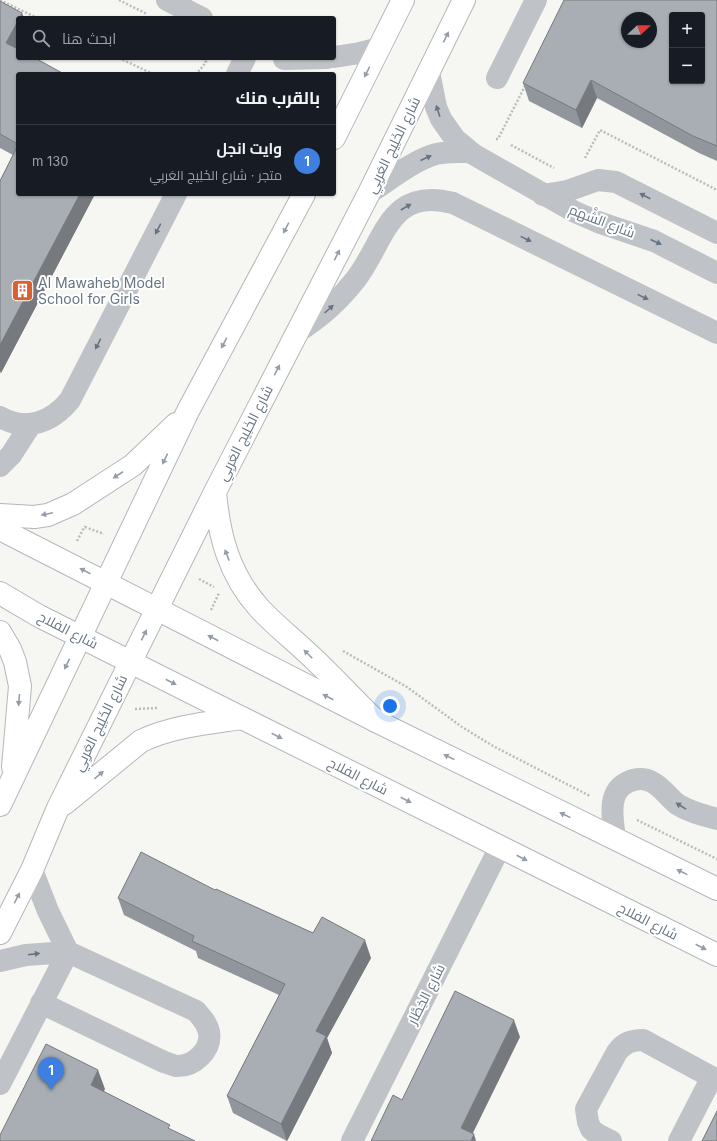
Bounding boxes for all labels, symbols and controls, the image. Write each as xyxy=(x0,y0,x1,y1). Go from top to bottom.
north arrow xyxy=(621,12,657,48)
map controls xyxy=(669,12,705,84)
button: + xyxy=(669,12,705,48)
search box xyxy=(16,16,336,60)
icon: search xyxy=(30,27,52,49)
text: ابحث هنا xyxy=(62,29,116,48)
one-way arrow xyxy=(443,31,449,42)
button: − xyxy=(669,48,705,84)
one-way arrow xyxy=(364,67,370,78)
text: بالقرب منك xyxy=(236,88,320,108)
street label: شارع الخَلِيج العَربِي xyxy=(362,94,427,197)
one-way arrow xyxy=(435,105,441,117)
text: وايت انجل xyxy=(217,139,282,158)
text: 130 m xyxy=(32,153,69,169)
text: 1 xyxy=(304,153,310,169)
one-way arrow xyxy=(420,155,432,161)
text: متجر · شارع الخَلِيج العَربِي xyxy=(149,167,282,183)
one-way arrow xyxy=(639,193,651,200)
street label: شارع الشَّهم xyxy=(566,198,638,243)
one-way arrow xyxy=(401,204,412,211)
one-way arrow xyxy=(155,223,161,234)
one-way arrow xyxy=(282,223,289,234)
one-way arrow xyxy=(520,236,532,242)
one-way arrow xyxy=(650,239,661,245)
one-way arrow xyxy=(334,249,340,261)
place label: Al Mawaheb Model School for Girls xyxy=(38,274,165,307)
building icon: Al Mawaheb Model School for Girls xyxy=(9,278,35,304)
one-way arrow xyxy=(637,294,648,300)
one-way arrow xyxy=(323,305,334,314)
one-way arrow xyxy=(221,337,228,349)
one-way arrow xyxy=(95,338,102,350)
one-way arrow xyxy=(274,364,281,376)
street label: شارع الخَلِيج العَربِي xyxy=(213,382,280,485)
one-way arrow xyxy=(162,453,168,464)
one-way arrow xyxy=(112,471,124,478)
one-way arrow xyxy=(41,512,53,518)
one-way arrow xyxy=(224,548,230,560)
one-way arrow xyxy=(79,568,91,575)
street label: شارع الفلاح xyxy=(35,607,101,653)
one-way arrow xyxy=(141,629,147,641)
one-way arrow xyxy=(207,635,218,641)
one-way arrow xyxy=(303,649,313,659)
one-way arrow xyxy=(64,659,70,670)
street label: شارع الخَلِيج العَربِي xyxy=(69,672,134,775)
one-way arrow xyxy=(165,679,177,686)
one-way arrow xyxy=(16,694,22,707)
one-way arrow xyxy=(323,694,334,700)
your location xyxy=(380,696,400,716)
one-way arrow xyxy=(272,733,283,739)
street label: شارع الفلاح xyxy=(325,753,391,799)
one-way arrow xyxy=(443,754,455,760)
one-way arrow xyxy=(94,770,105,779)
one-way arrow xyxy=(400,797,412,803)
one-way arrow xyxy=(675,802,687,809)
one-way arrow xyxy=(560,811,571,818)
one-way arrow xyxy=(517,855,528,861)
one-way arrow xyxy=(676,869,688,875)
one-way arrow xyxy=(14,892,21,903)
street label: شارع الفلاح xyxy=(615,898,681,944)
one-way arrow xyxy=(696,944,707,951)
one-way arrow xyxy=(28,951,40,957)
street label: شارع الخِطَّار xyxy=(403,961,449,1028)
pin: 1 xyxy=(38,1057,64,1090)

